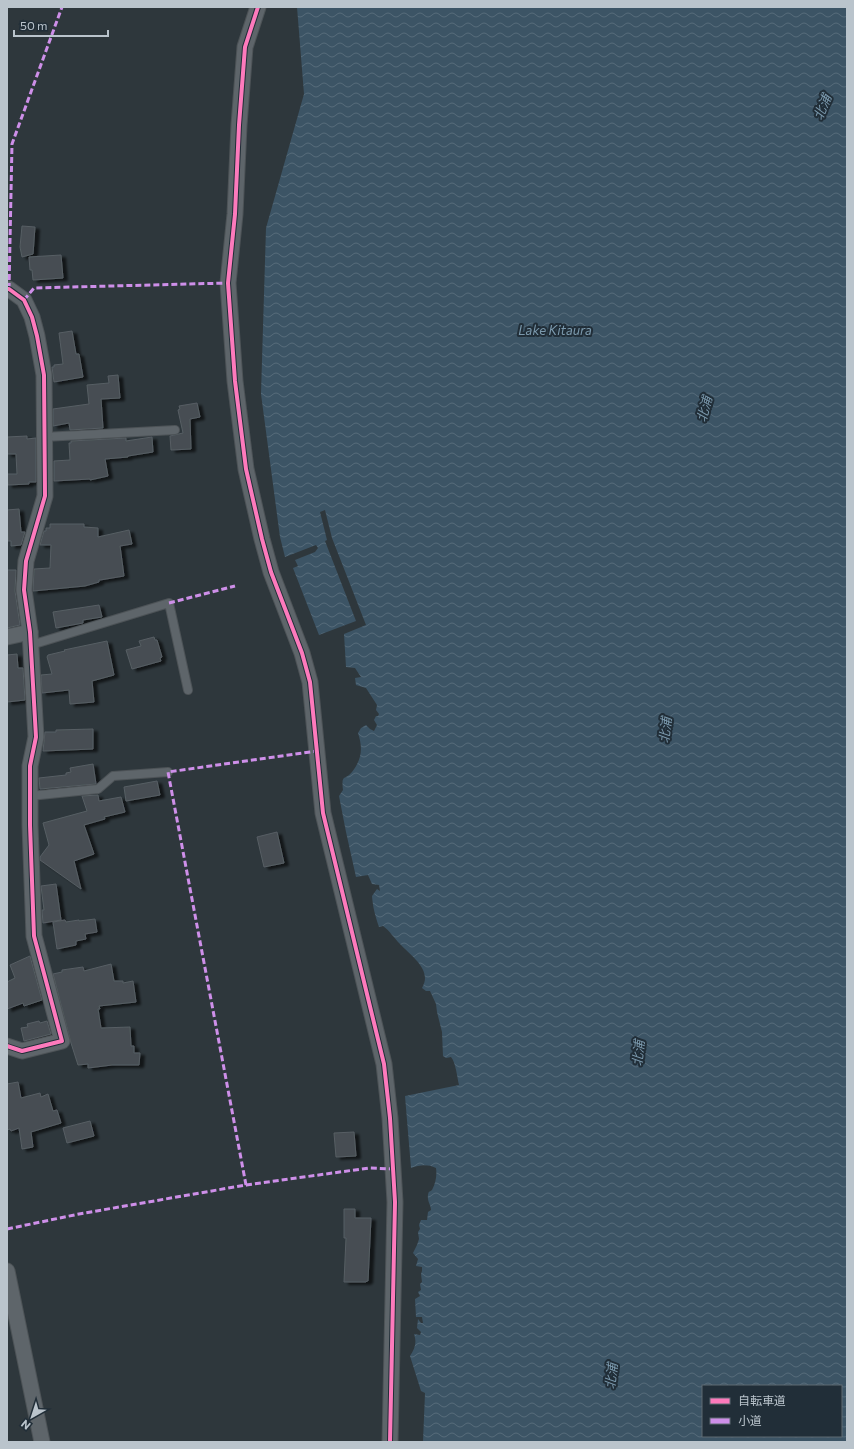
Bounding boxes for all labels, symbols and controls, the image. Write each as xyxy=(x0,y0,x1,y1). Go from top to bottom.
scale bar xyxy=(14,12,108,38)
text: 50 m xyxy=(20,18,48,32)
water label: 北浦 xyxy=(810,90,835,122)
water label: Lake Kitaura xyxy=(518,322,592,338)
water label: 北浦 xyxy=(693,392,716,424)
water label: 北浦 xyxy=(656,714,675,744)
water label: 北浦 xyxy=(629,1037,647,1067)
water label: 北浦 xyxy=(602,1360,621,1390)
legend xyxy=(702,1385,842,1437)
text: 自転車道 xyxy=(738,1393,786,1407)
north arrow xyxy=(12,1397,52,1437)
text: 小道 xyxy=(738,1413,762,1427)
text: N xyxy=(18,1418,33,1433)

